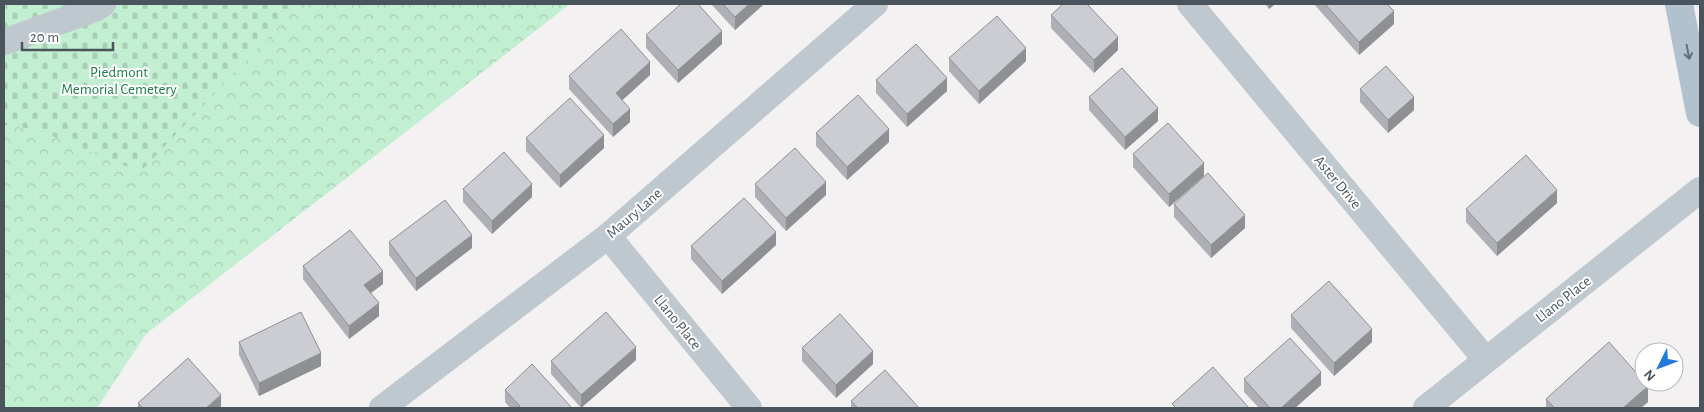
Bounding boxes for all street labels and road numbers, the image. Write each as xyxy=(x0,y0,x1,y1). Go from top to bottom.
street label: Aster Drive xyxy=(1311,153,1364,212)
street label: Maury Lane xyxy=(604,185,665,241)
street label: Llano Place xyxy=(1533,273,1594,325)
street label: Llano Place xyxy=(651,292,704,353)

